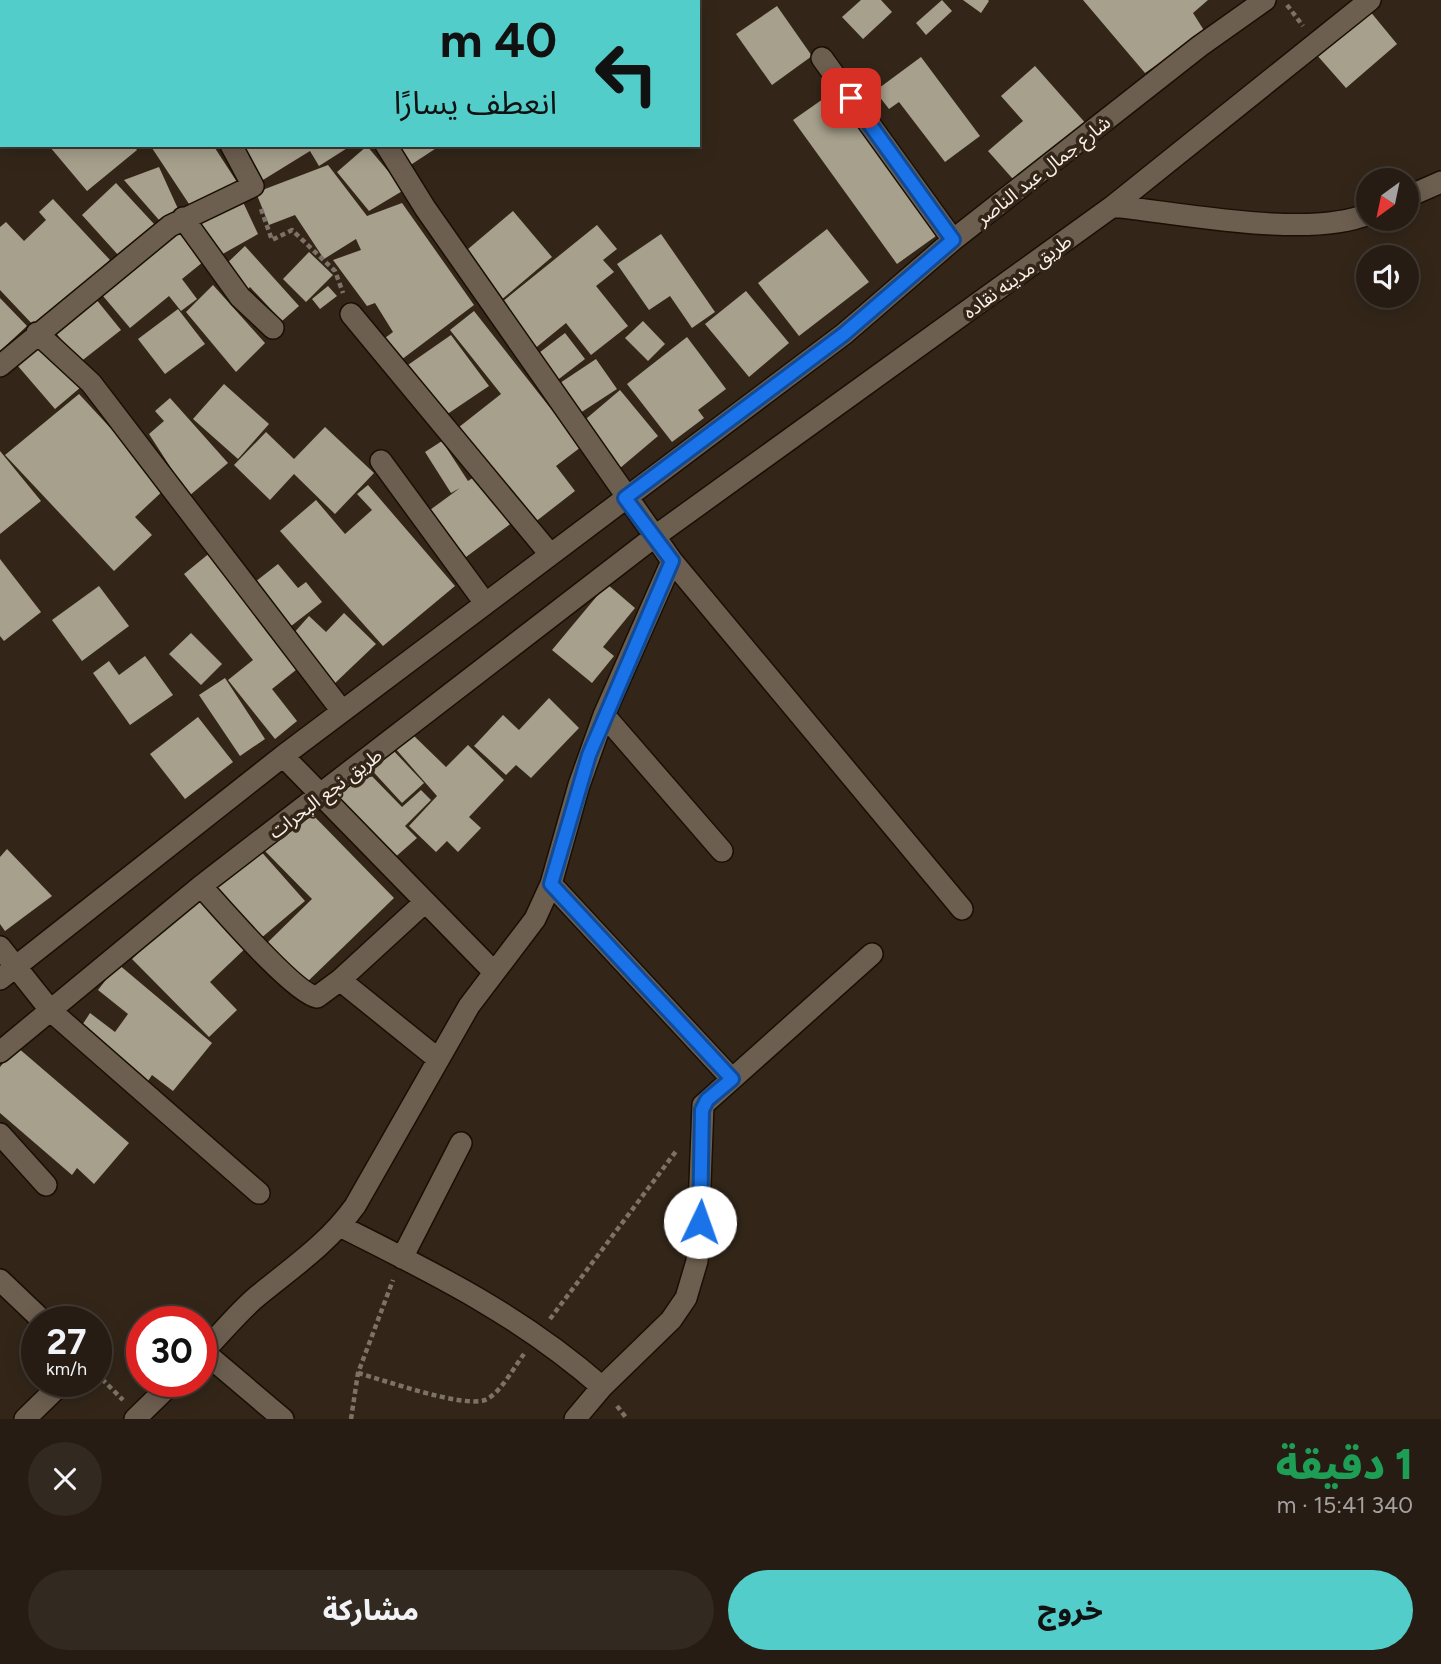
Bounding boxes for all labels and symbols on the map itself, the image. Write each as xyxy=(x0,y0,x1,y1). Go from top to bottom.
pin xyxy=(821,68,881,128)
street label: شارع جمال عبد الناصر xyxy=(971,111,1116,232)
north arrow xyxy=(1356,168,1419,231)
street label: طريق مدينه نقاده xyxy=(959,229,1076,323)
street label: طريق نجع البحرات xyxy=(264,743,388,846)
position arrow xyxy=(663,1185,737,1259)
speed limit sign: 30 xyxy=(126,1306,217,1397)

